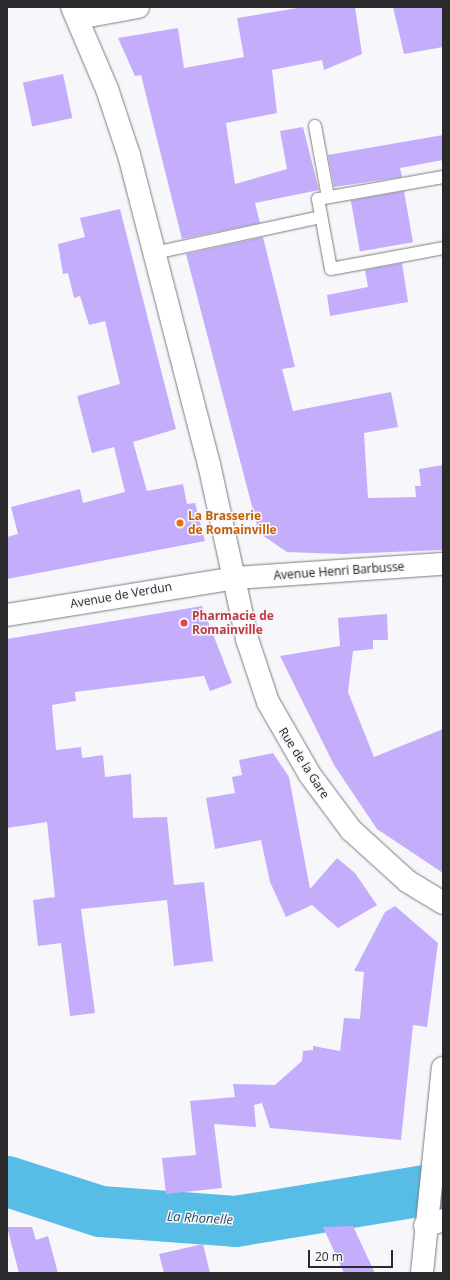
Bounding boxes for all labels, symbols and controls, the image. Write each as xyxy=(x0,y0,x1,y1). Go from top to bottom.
place label: La Brasserie de Romainville xyxy=(188,509,277,537)
marker: La Brasserie de Romainville xyxy=(175,518,185,528)
street label: Avenue Henri Barbusse xyxy=(273,559,405,583)
street label: Avenue de Verdun xyxy=(69,579,173,611)
place label: Pharmacie de Romainville xyxy=(192,609,274,637)
marker: Pharmacie de Romainville xyxy=(179,618,189,628)
street label: Rue de la Gare xyxy=(276,725,332,801)
water label: La Rhonelle xyxy=(167,1208,233,1228)
scale bar xyxy=(310,1242,395,1268)
text: 20 m xyxy=(315,1248,343,1265)

